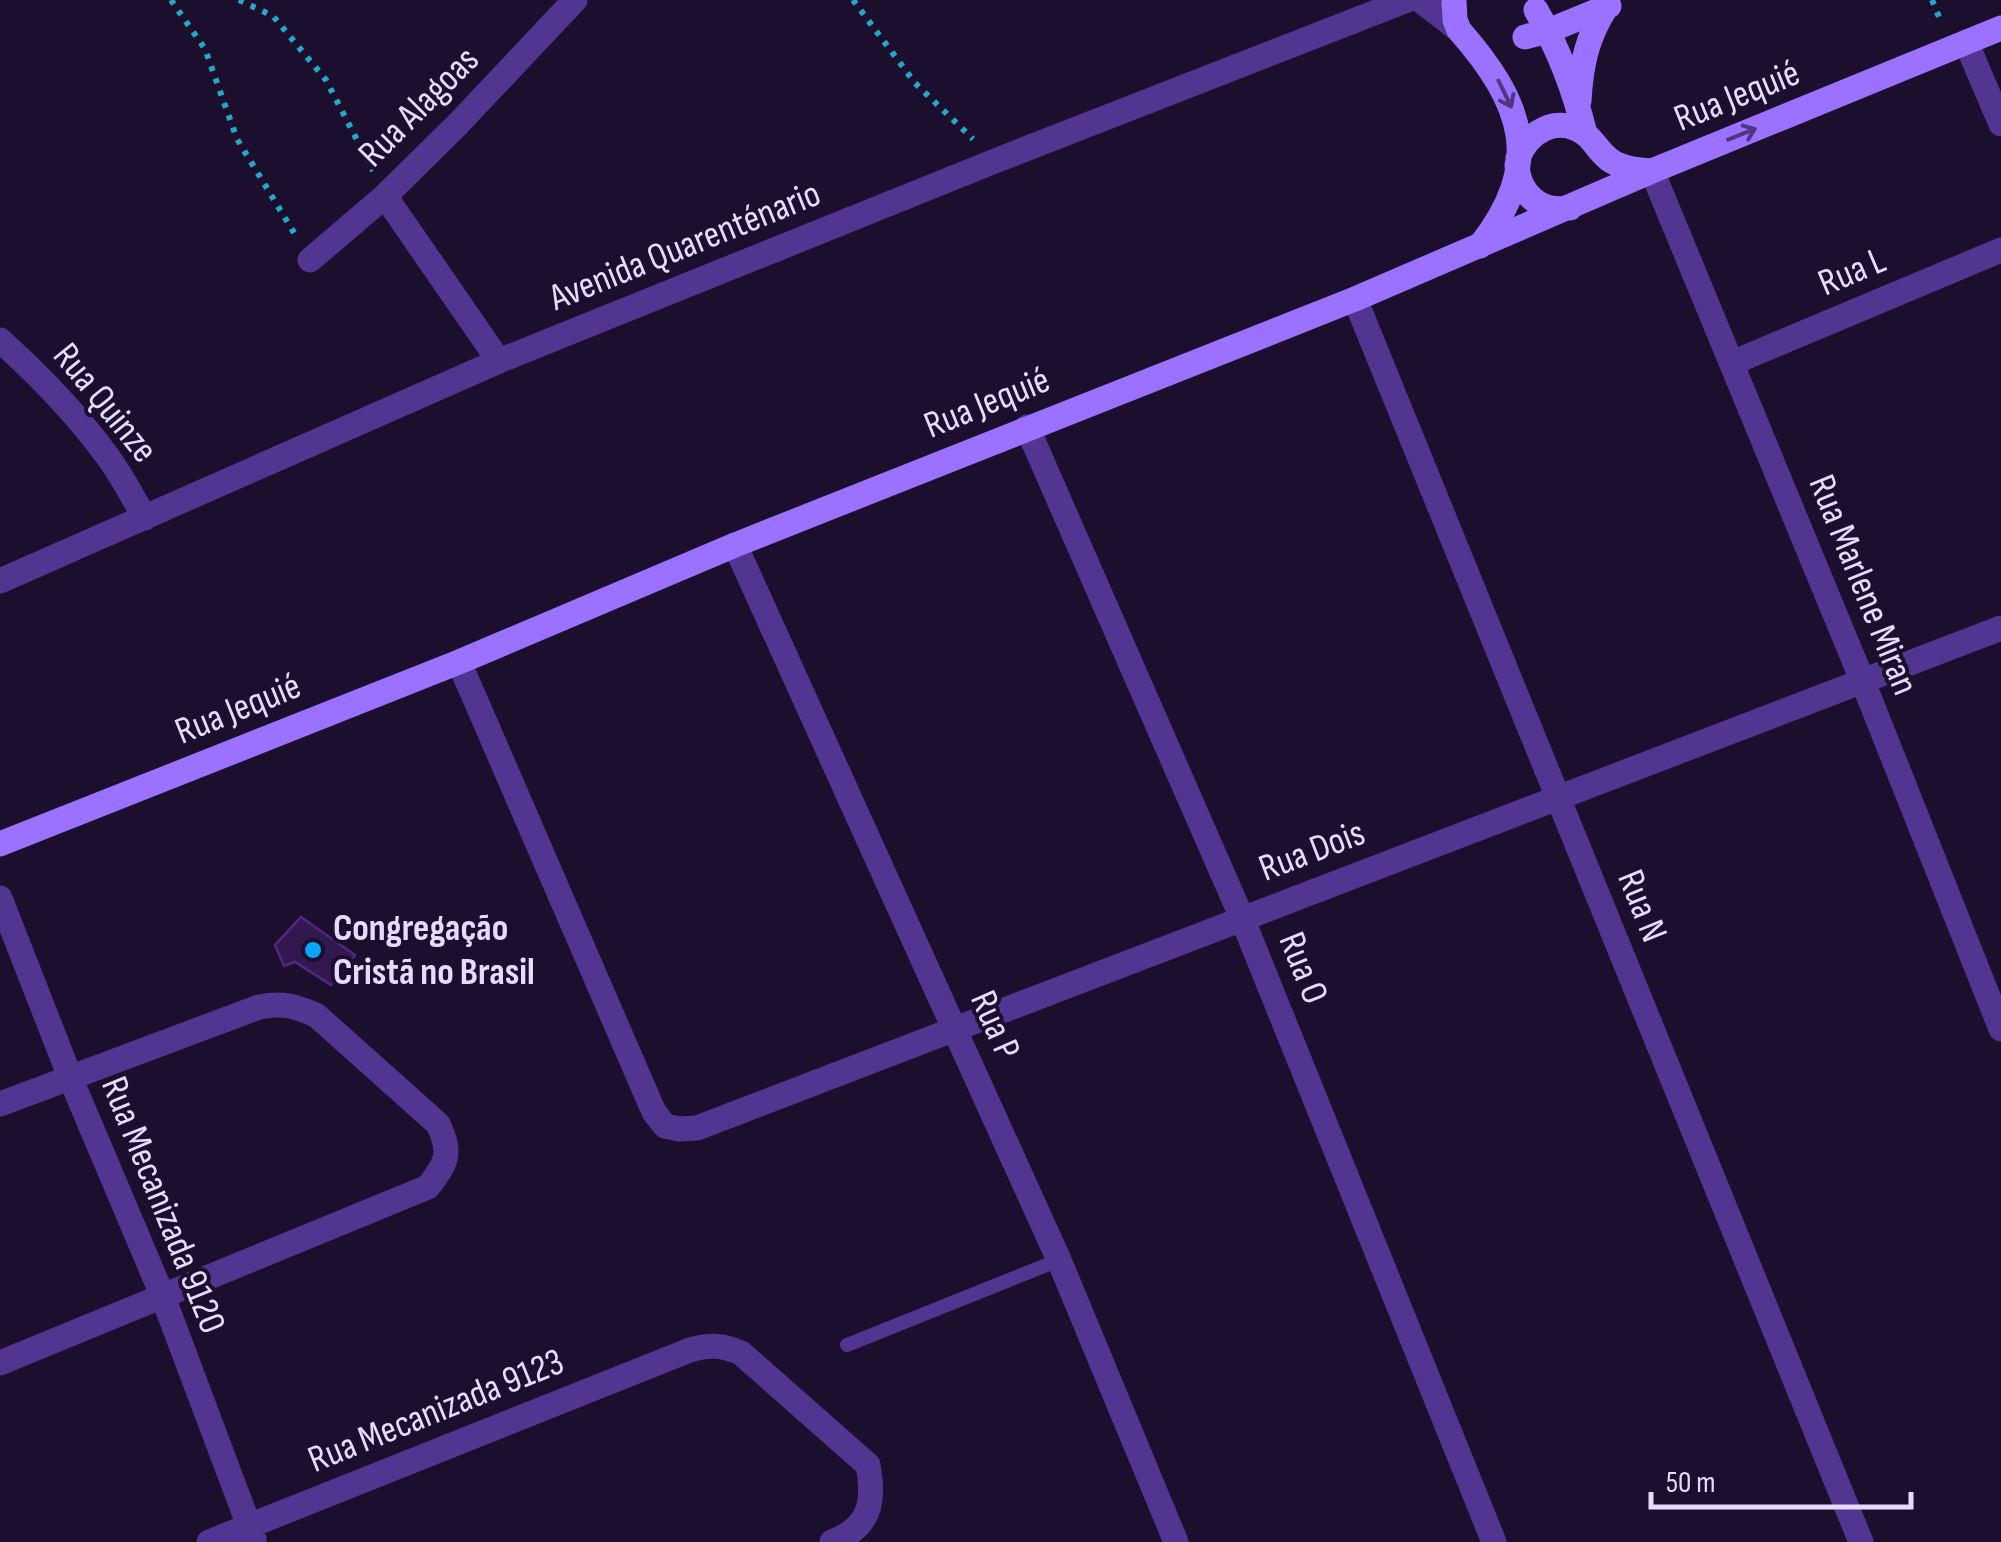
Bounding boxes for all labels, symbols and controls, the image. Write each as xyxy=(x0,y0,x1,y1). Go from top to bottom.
street label: Rua Alagoas xyxy=(349,37,489,177)
street label: Rua Jequié xyxy=(1668,51,1806,141)
one-way arrow xyxy=(1497,78,1516,108)
one-way arrow xyxy=(1727,124,1757,142)
street label: Avenida Quarenténario xyxy=(542,171,827,321)
street label: Rua L xyxy=(1812,238,1892,306)
street label: Rua Quinze xyxy=(43,334,167,472)
street label: Rua Jequié xyxy=(918,358,1056,448)
street label: Rua Marlene Miran xyxy=(1798,469,1928,701)
street label: Rua Jequié xyxy=(169,664,307,754)
street label: Rua Dois xyxy=(1253,810,1371,892)
street label: Rua N xyxy=(1607,863,1677,949)
place label: Congregação Cristã no Brasil xyxy=(333,906,535,995)
street label: Rua O xyxy=(1268,926,1338,1010)
marker: Congregação Cristã no Brasil xyxy=(302,939,324,961)
street label: Rua P xyxy=(960,984,1030,1066)
street label: Rua Mecanizada 9120 xyxy=(91,1070,235,1340)
street label: Rua Mecanizada 9123 xyxy=(302,1339,570,1483)
scale bar xyxy=(1651,1447,1911,1509)
text: 50 m xyxy=(1666,1465,1715,1501)

